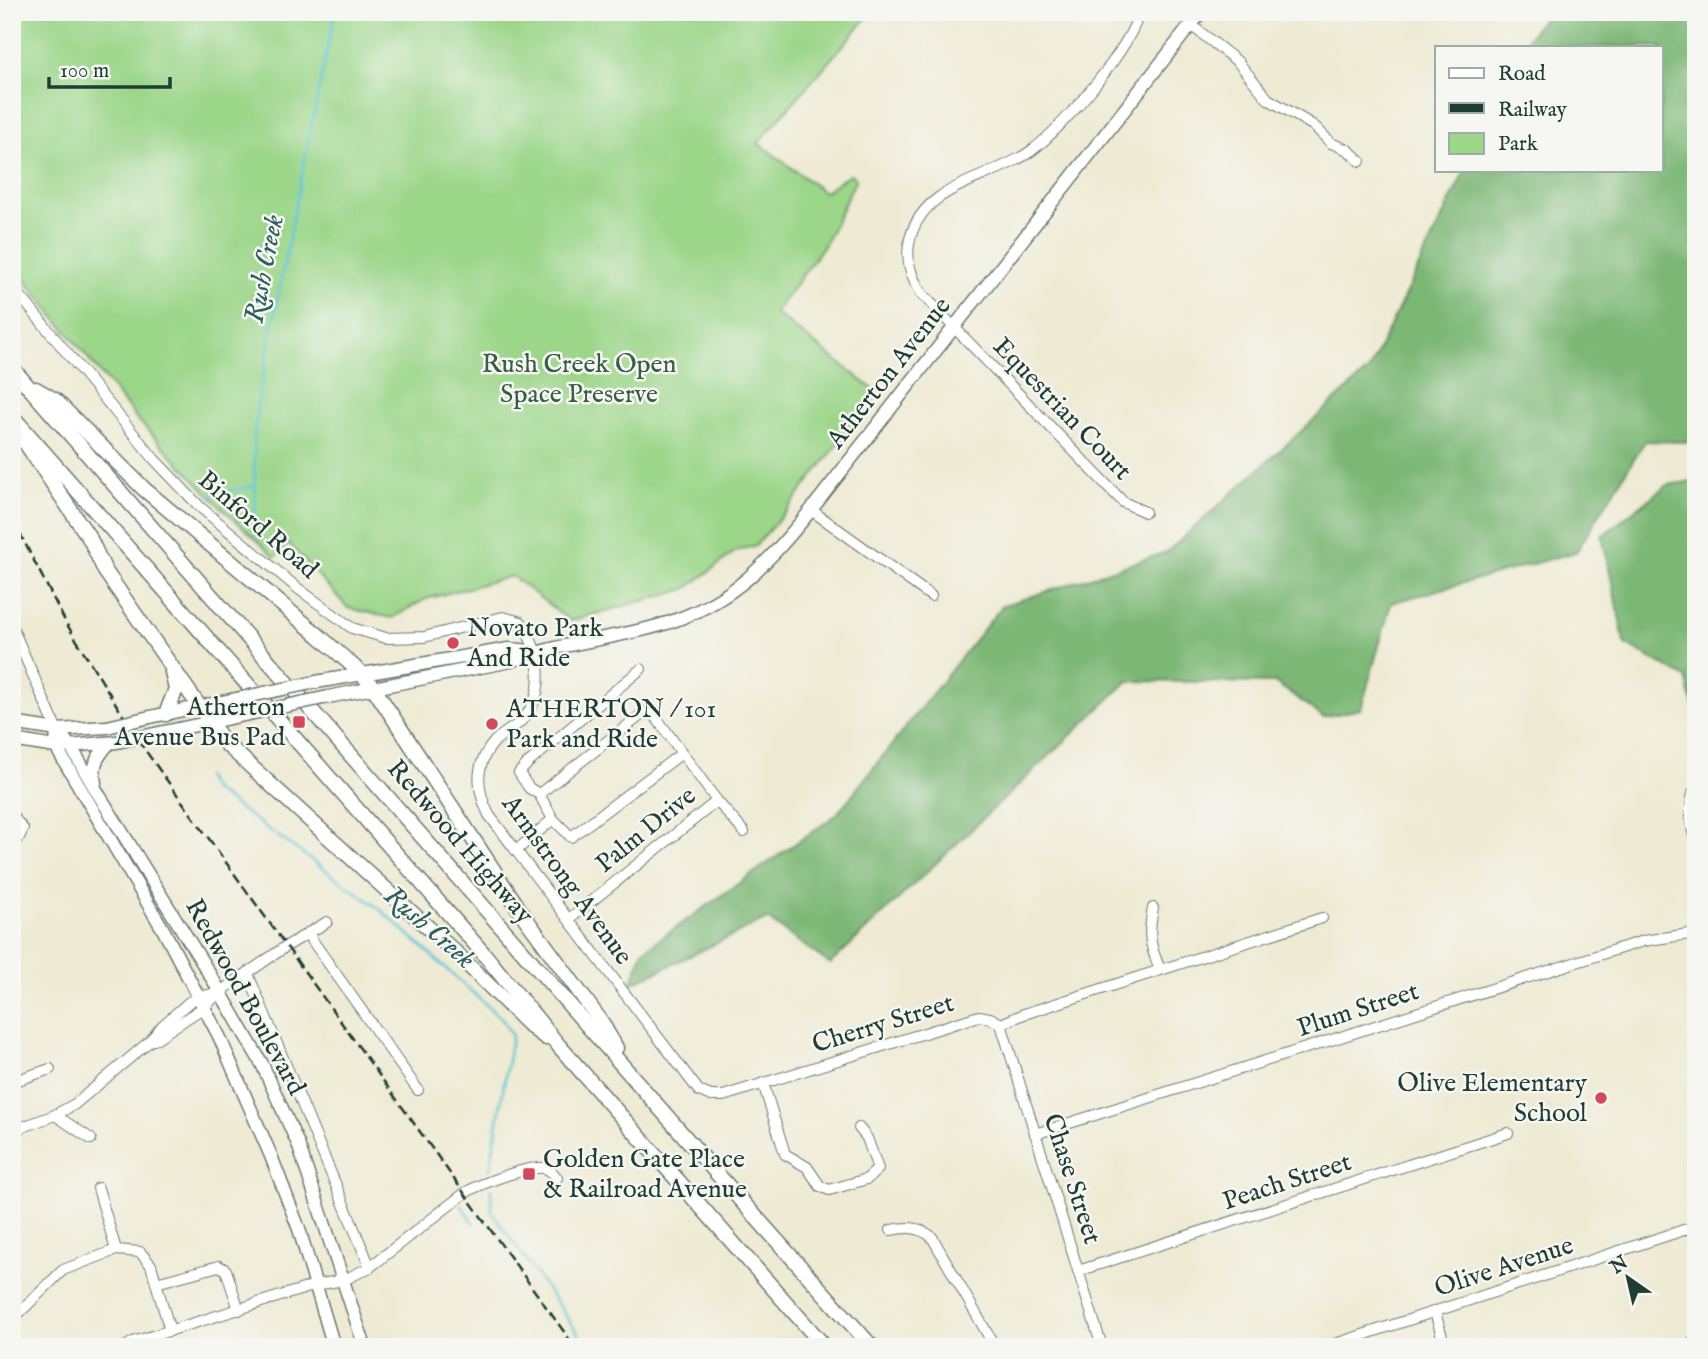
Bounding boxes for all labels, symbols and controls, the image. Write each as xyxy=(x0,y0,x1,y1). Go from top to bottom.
scale bar xyxy=(49,46,170,90)
legend xyxy=(1435,46,1662,172)
text: 100 m xyxy=(60,58,109,85)
text: Road xyxy=(1498,61,1546,88)
text: Railway xyxy=(1498,97,1568,124)
text: Park xyxy=(1498,131,1539,158)
water label: Rush Creek xyxy=(237,212,293,326)
street label: Atherton Avenue xyxy=(819,291,959,456)
street label: Equestrian Court xyxy=(986,331,1139,487)
park label: Rush Creek Open Space Preserve xyxy=(482,348,676,411)
street label: Binford Road xyxy=(191,464,325,586)
place label: Novato Park And Ride xyxy=(466,612,604,675)
marker: Novato Park And Ride xyxy=(445,635,461,651)
place label: Atherton Avenue Bus Pad xyxy=(113,691,285,754)
place label: ATHERTON / 101 Park and Ride xyxy=(505,693,716,756)
marker: Atherton Avenue Bus Pad xyxy=(291,714,307,730)
marker: ATHERTON / 101 Park and Ride xyxy=(484,716,500,732)
street label: Redwood Highway xyxy=(380,753,541,931)
street label: Palm Drive xyxy=(589,780,703,880)
street label: Armstrong Avenue xyxy=(494,788,640,971)
water label: Rush Creek xyxy=(376,879,482,977)
street label: Redwood Boulevard xyxy=(177,893,313,1101)
street label: Plum Street xyxy=(1293,975,1423,1045)
street label: Cherry Street xyxy=(808,987,958,1061)
place label: Olive Elementary School xyxy=(1397,1067,1588,1130)
marker: Olive Elementary School xyxy=(1593,1090,1609,1106)
street label: Chase Street xyxy=(1035,1110,1109,1248)
place label: Golden Gate Place & Railroad Avenue xyxy=(543,1143,747,1206)
street label: Peach Street xyxy=(1219,1146,1355,1218)
marker: Golden Gate Place & Railroad Avenue xyxy=(521,1166,537,1182)
street label: Olive Avenue xyxy=(1430,1229,1578,1305)
north arrow xyxy=(1592,1244,1662,1314)
text: N xyxy=(1605,1251,1634,1281)

